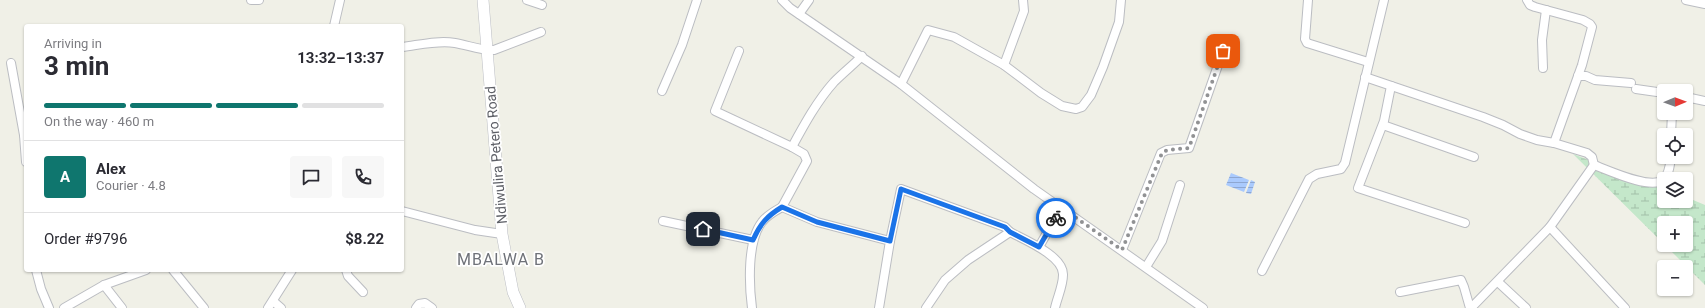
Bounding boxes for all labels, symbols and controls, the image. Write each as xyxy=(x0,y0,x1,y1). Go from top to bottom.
pin xyxy=(1206,34,1240,68)
text: Arriving in xyxy=(44,36,102,51)
icon: bag xyxy=(1212,40,1234,62)
text: 13:32–13:37 xyxy=(297,49,384,67)
text: 3 min xyxy=(44,51,109,81)
north arrow xyxy=(1657,84,1693,120)
map controls xyxy=(1657,84,1693,296)
street label: Ndiwulira Petero Road xyxy=(482,85,510,225)
text: On the way · 460 m xyxy=(44,114,154,129)
button: locate xyxy=(1657,128,1693,164)
button: chat xyxy=(290,156,332,198)
button: phone xyxy=(342,156,384,198)
text: Alex xyxy=(96,160,126,178)
text: A xyxy=(60,168,70,186)
button: layers xyxy=(1657,172,1693,208)
text: Courier · 4.8 xyxy=(96,178,166,193)
courier xyxy=(1036,198,1076,238)
icon: bike xyxy=(1045,207,1067,229)
pin xyxy=(686,212,720,246)
button: + xyxy=(1657,216,1693,252)
icon: home xyxy=(692,218,714,240)
text: Order #9796 xyxy=(44,230,127,248)
text: $8.22 xyxy=(345,230,384,248)
district label: MBALWA B xyxy=(457,250,545,269)
button: − xyxy=(1657,260,1693,296)

